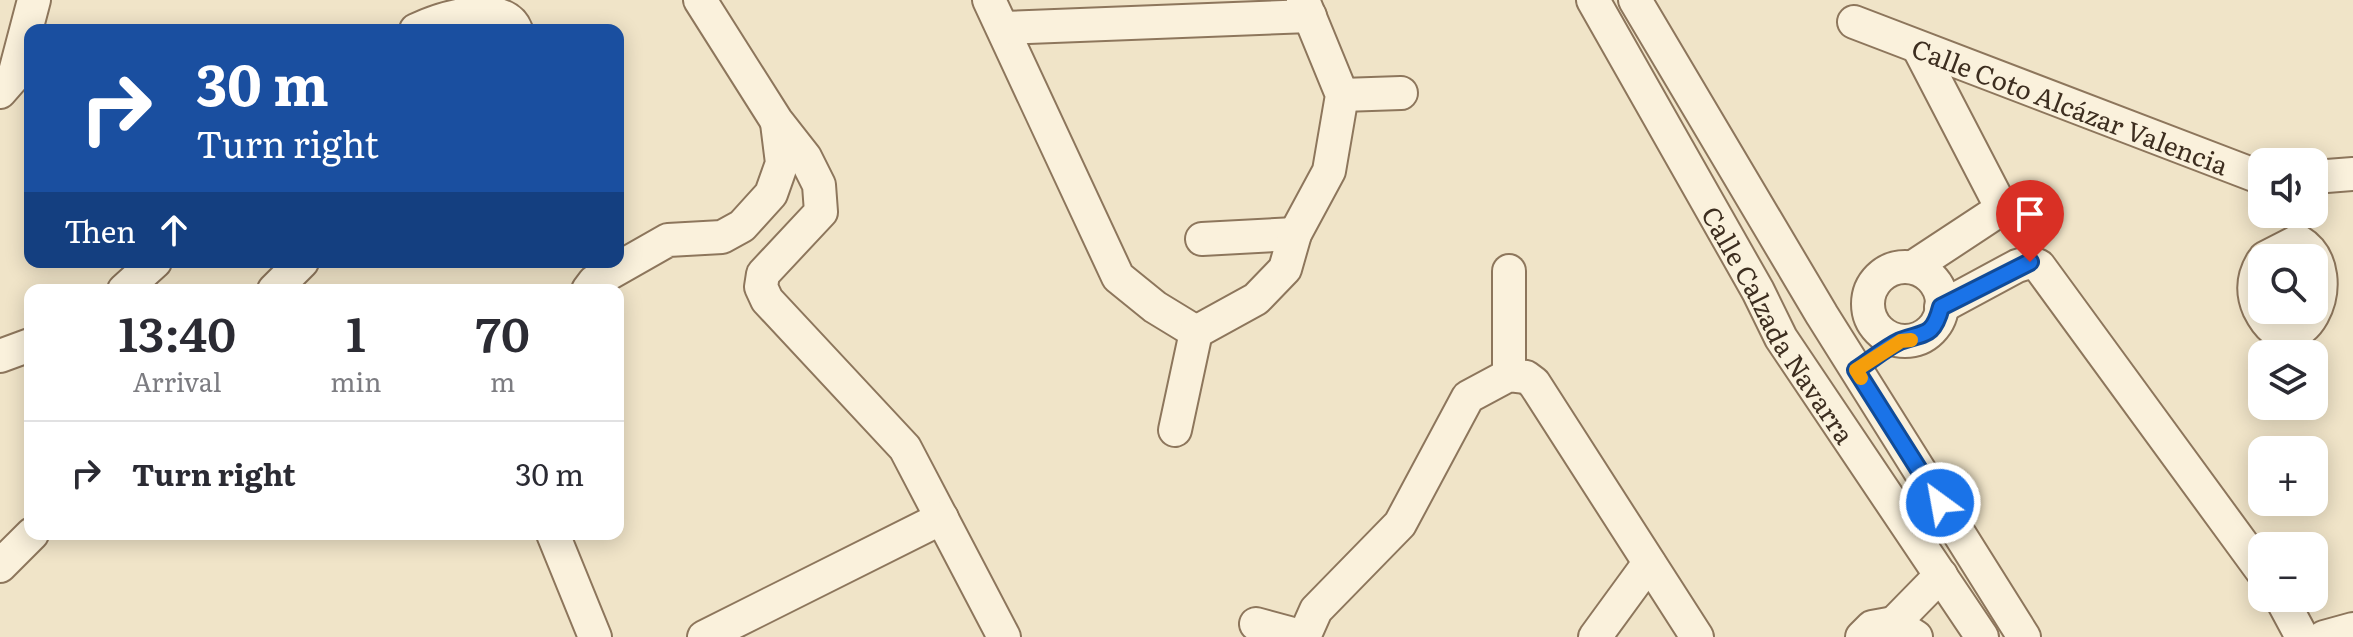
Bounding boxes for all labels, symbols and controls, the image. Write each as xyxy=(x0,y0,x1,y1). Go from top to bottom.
street label: Calle Coto Alcázar Valencia xyxy=(1907,27,2235,183)
text: 30 m xyxy=(196,40,329,123)
icon: right xyxy=(64,56,168,160)
text: Turn right xyxy=(196,116,379,169)
map controls xyxy=(2248,148,2328,612)
button: sound xyxy=(2248,148,2328,228)
pin xyxy=(1996,180,2064,262)
icon: arrive xyxy=(2008,192,2052,236)
street label: Calle Calzada Navarra xyxy=(1694,198,1866,451)
text: Then xyxy=(64,208,136,252)
icon: ahead xyxy=(152,208,196,252)
button: search xyxy=(2248,244,2328,324)
text: 13:40 xyxy=(118,296,236,367)
text: 1 xyxy=(346,296,366,367)
text: 70 xyxy=(476,296,530,367)
button: layers xyxy=(2248,340,2328,420)
text: Arrival xyxy=(133,361,222,400)
text: min xyxy=(330,361,381,400)
text: m xyxy=(490,361,515,400)
button: + xyxy=(2248,436,2328,516)
icon: right xyxy=(64,451,108,495)
text: Turn right xyxy=(132,451,296,495)
text: 30 m xyxy=(515,451,584,495)
position arrow xyxy=(1898,461,1982,545)
button: − xyxy=(2248,532,2328,612)

